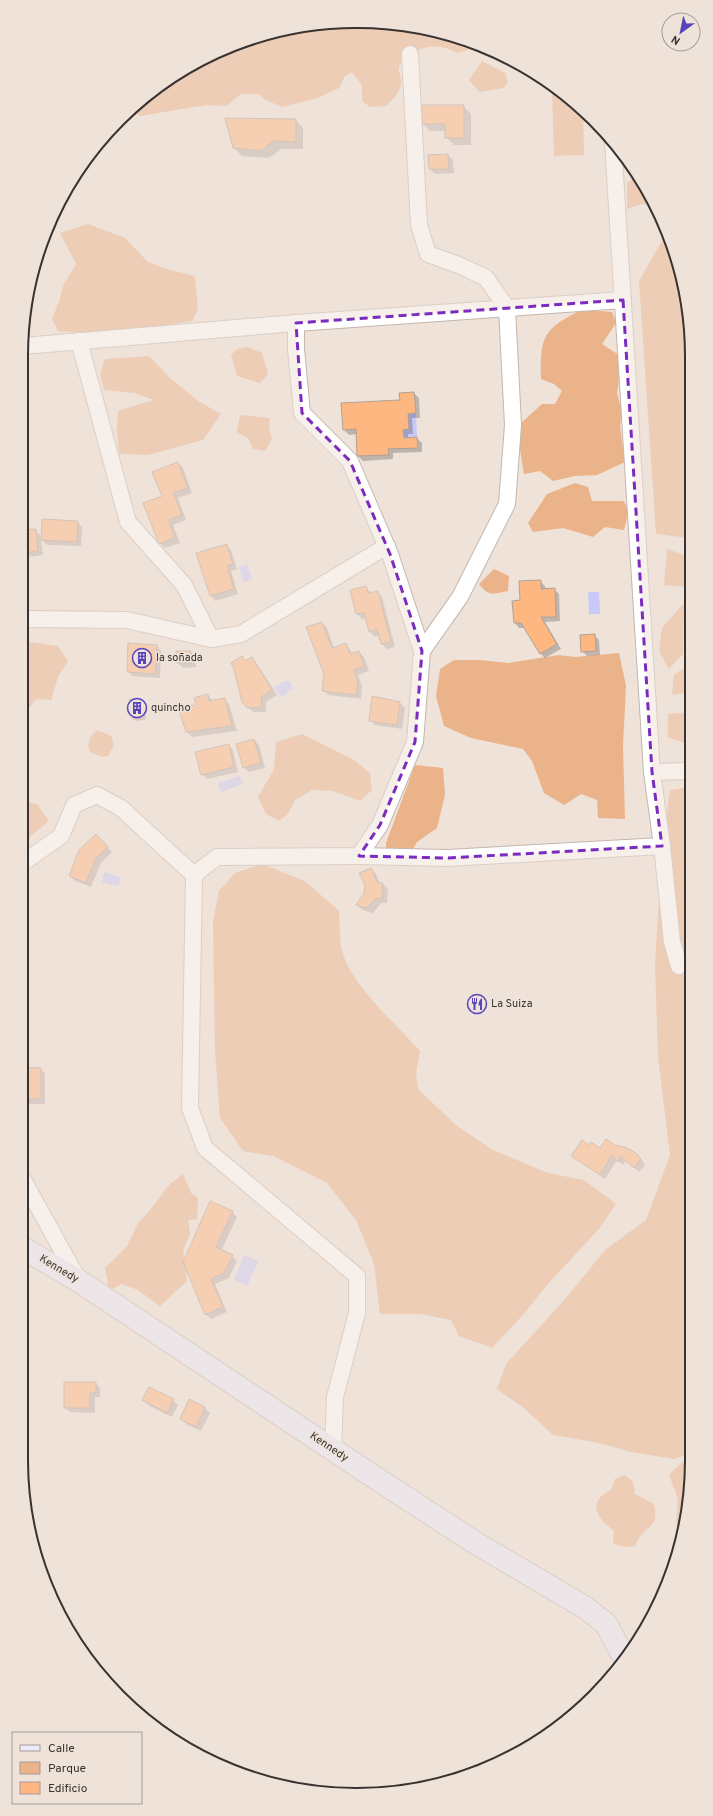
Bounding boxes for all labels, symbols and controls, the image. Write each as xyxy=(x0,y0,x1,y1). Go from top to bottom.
north arrow xyxy=(661,12,701,52)
text: N xyxy=(669,32,683,48)
building icon: la soñada xyxy=(131,647,153,669)
place label: la soñada xyxy=(156,651,203,665)
building icon: quincho xyxy=(126,697,148,719)
place label: quincho xyxy=(151,701,191,715)
restaurant icon: La Suiza xyxy=(466,993,488,1015)
place label: La Suiza xyxy=(491,997,533,1011)
street label: Kennedy xyxy=(37,1252,82,1286)
street label: Kennedy xyxy=(307,1429,351,1465)
legend xyxy=(12,1732,142,1804)
text: Calle xyxy=(48,1741,75,1757)
text: Parque xyxy=(48,1761,86,1777)
text: Edificio xyxy=(48,1781,88,1797)

